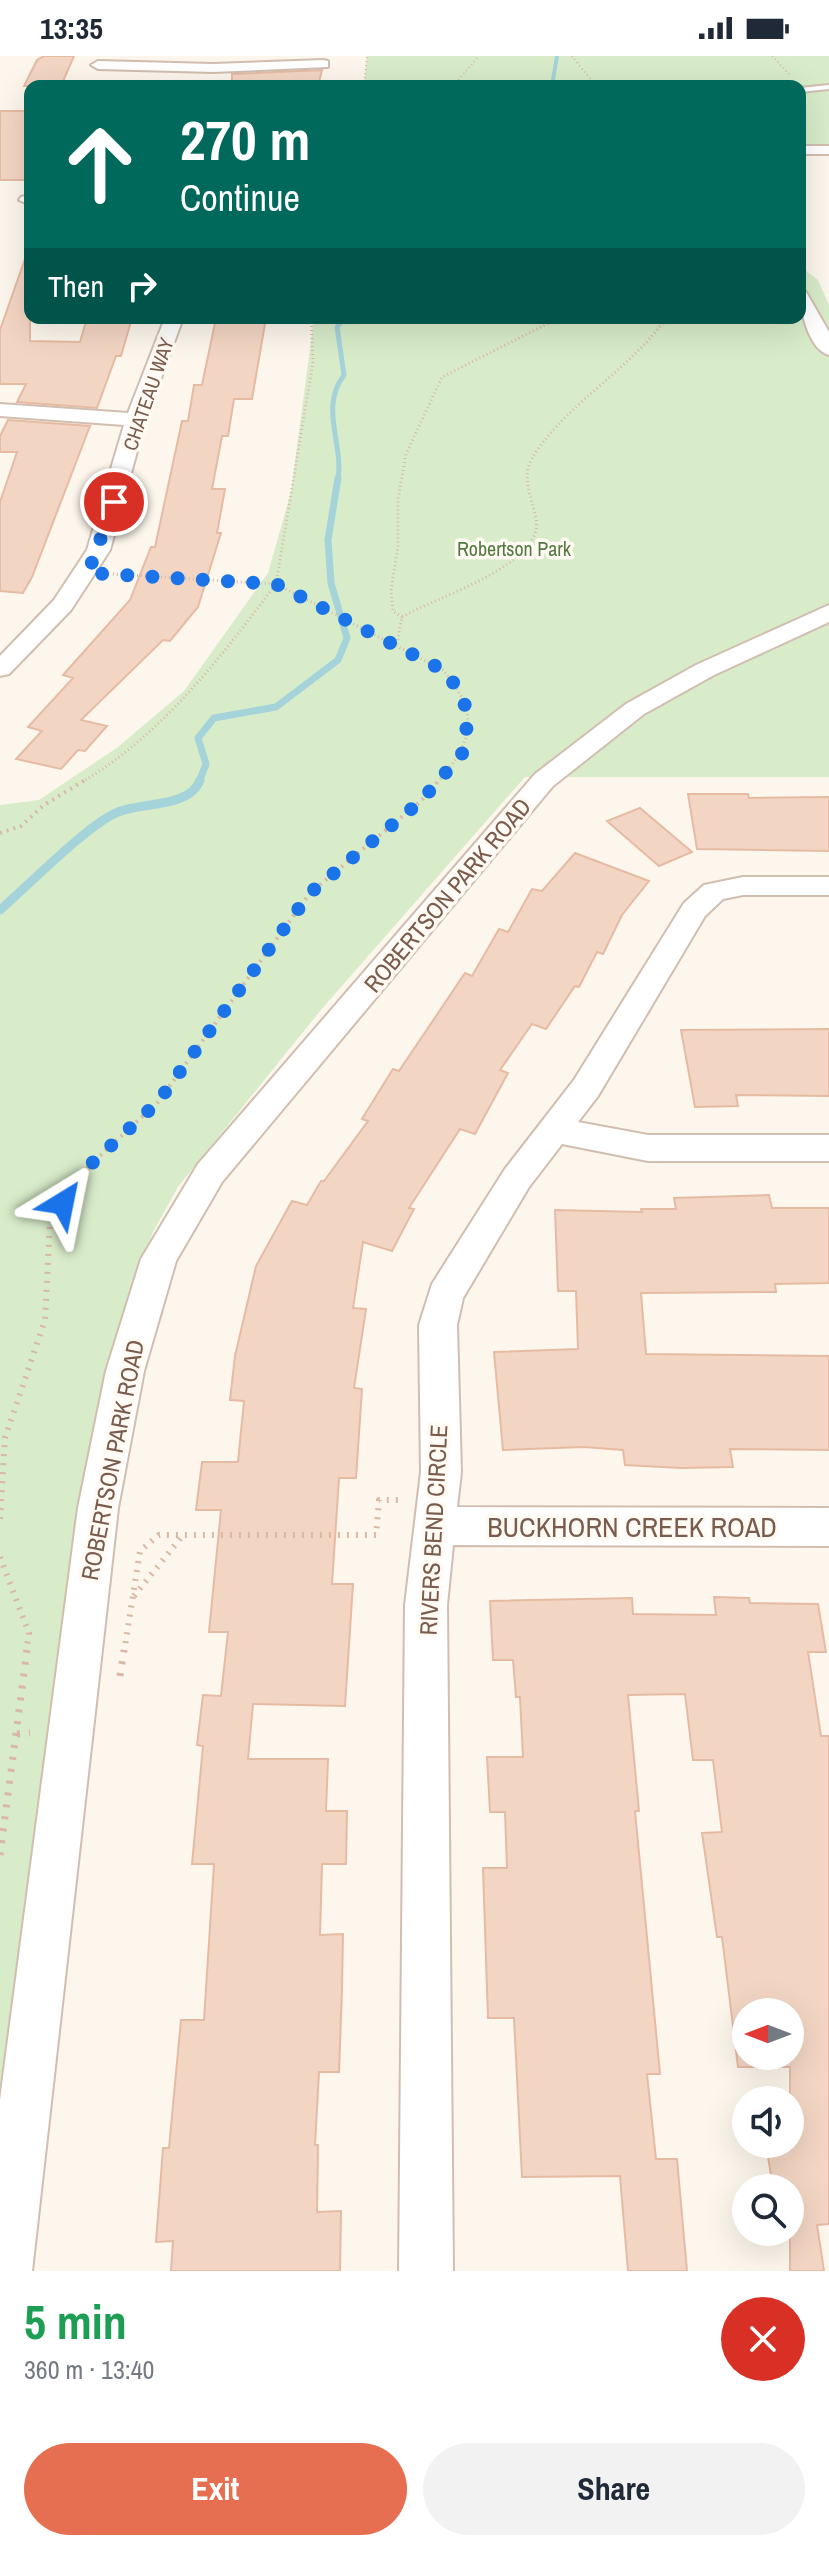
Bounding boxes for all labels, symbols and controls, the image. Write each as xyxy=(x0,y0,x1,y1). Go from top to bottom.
text: 13:35 xyxy=(40,8,103,48)
text: 270 m xyxy=(180,102,310,177)
icon: ahead xyxy=(48,112,152,216)
text: Continue xyxy=(180,174,300,222)
icon: right xyxy=(120,264,164,308)
text: Then xyxy=(48,266,104,306)
street label: CHATEAU WAY xyxy=(116,334,180,454)
pin xyxy=(80,468,148,536)
icon: arrive xyxy=(92,480,136,524)
park label: Robertson Park xyxy=(457,535,572,562)
street label: ROBERTSON PARK ROAD xyxy=(356,791,538,999)
position arrow xyxy=(21,1161,105,1245)
street label: ROBERTSON PARK ROAD xyxy=(73,1337,151,1583)
street label: RIVERS BEND CIRCLE xyxy=(411,1424,455,1636)
street label: BUCKHORN CREEK ROAD xyxy=(487,1508,777,1546)
north arrow xyxy=(732,1998,804,2070)
map controls xyxy=(732,1998,804,2246)
button: sound xyxy=(732,2086,804,2158)
button: search xyxy=(732,2174,804,2246)
text: 5 min xyxy=(24,2289,127,2354)
button: close xyxy=(721,2297,805,2381)
text: 360 m · 13:40 xyxy=(24,2352,154,2387)
button: Exit xyxy=(24,2443,407,2535)
button: Share xyxy=(423,2443,805,2535)

